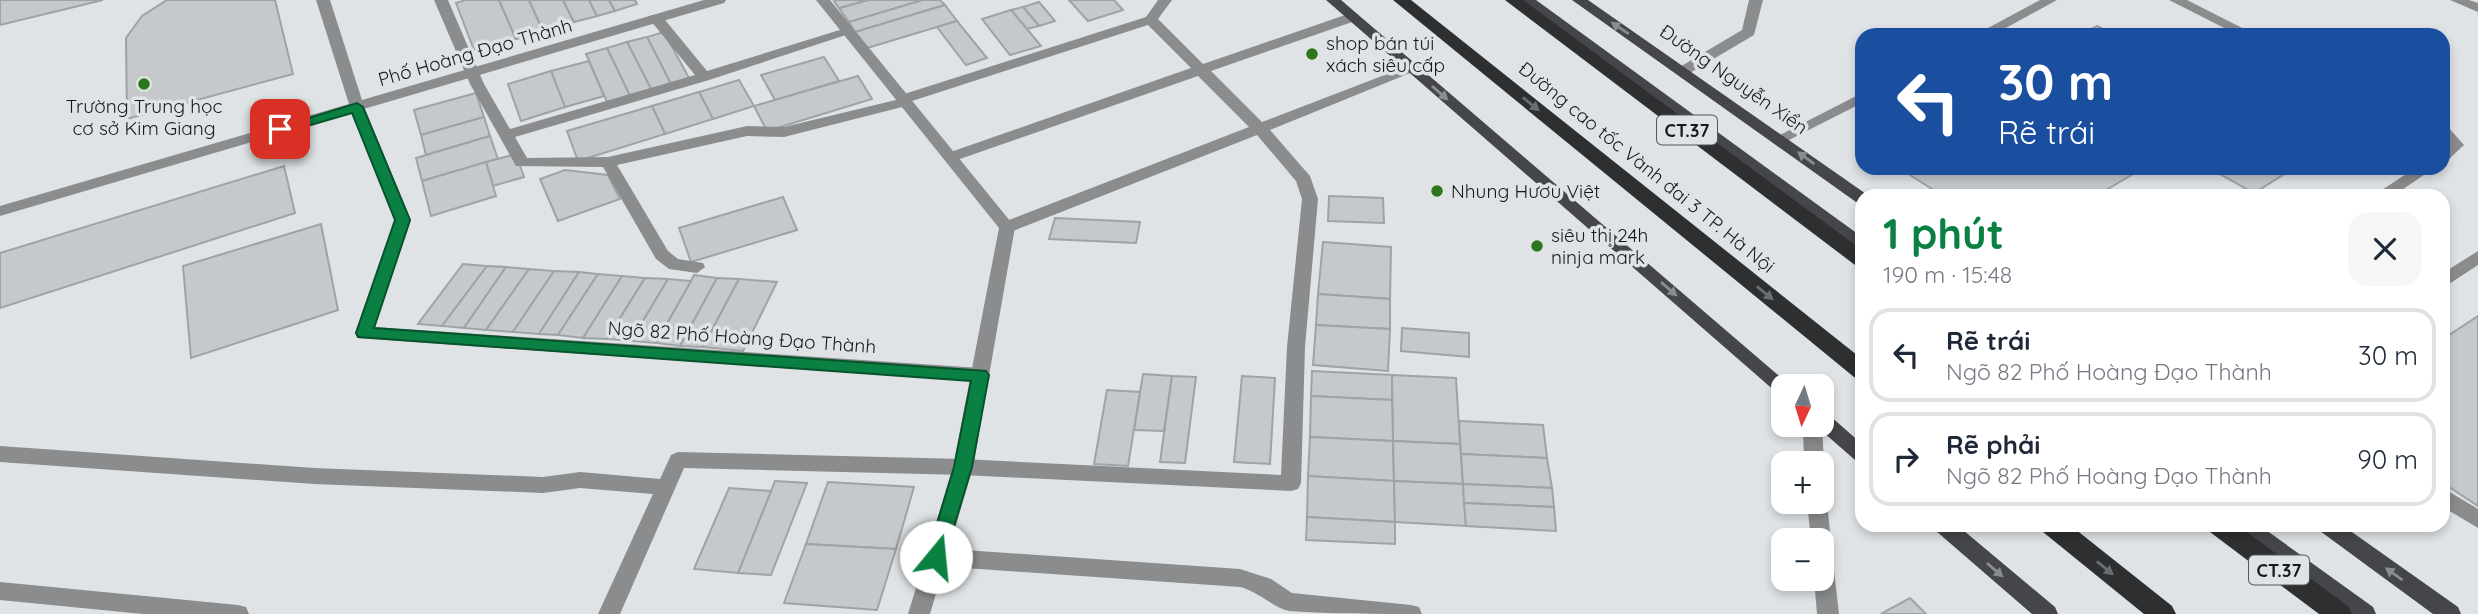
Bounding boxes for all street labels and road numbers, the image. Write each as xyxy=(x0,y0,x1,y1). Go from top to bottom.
street label: Phố Hoàng Đạo Thành xyxy=(375,13,575,91)
street label: Đường Nguyễn Xiển xyxy=(1655,19,1813,139)
street label: Đường cao tốc Vành đai 3 TP. Hà Nội xyxy=(1514,56,1780,278)
road number: CT.37 xyxy=(1657,116,1717,145)
street label: Ngõ 82 Phố Hoàng Đạo Thành xyxy=(607,316,877,358)
road number: CT.37 xyxy=(2249,556,2309,584)

